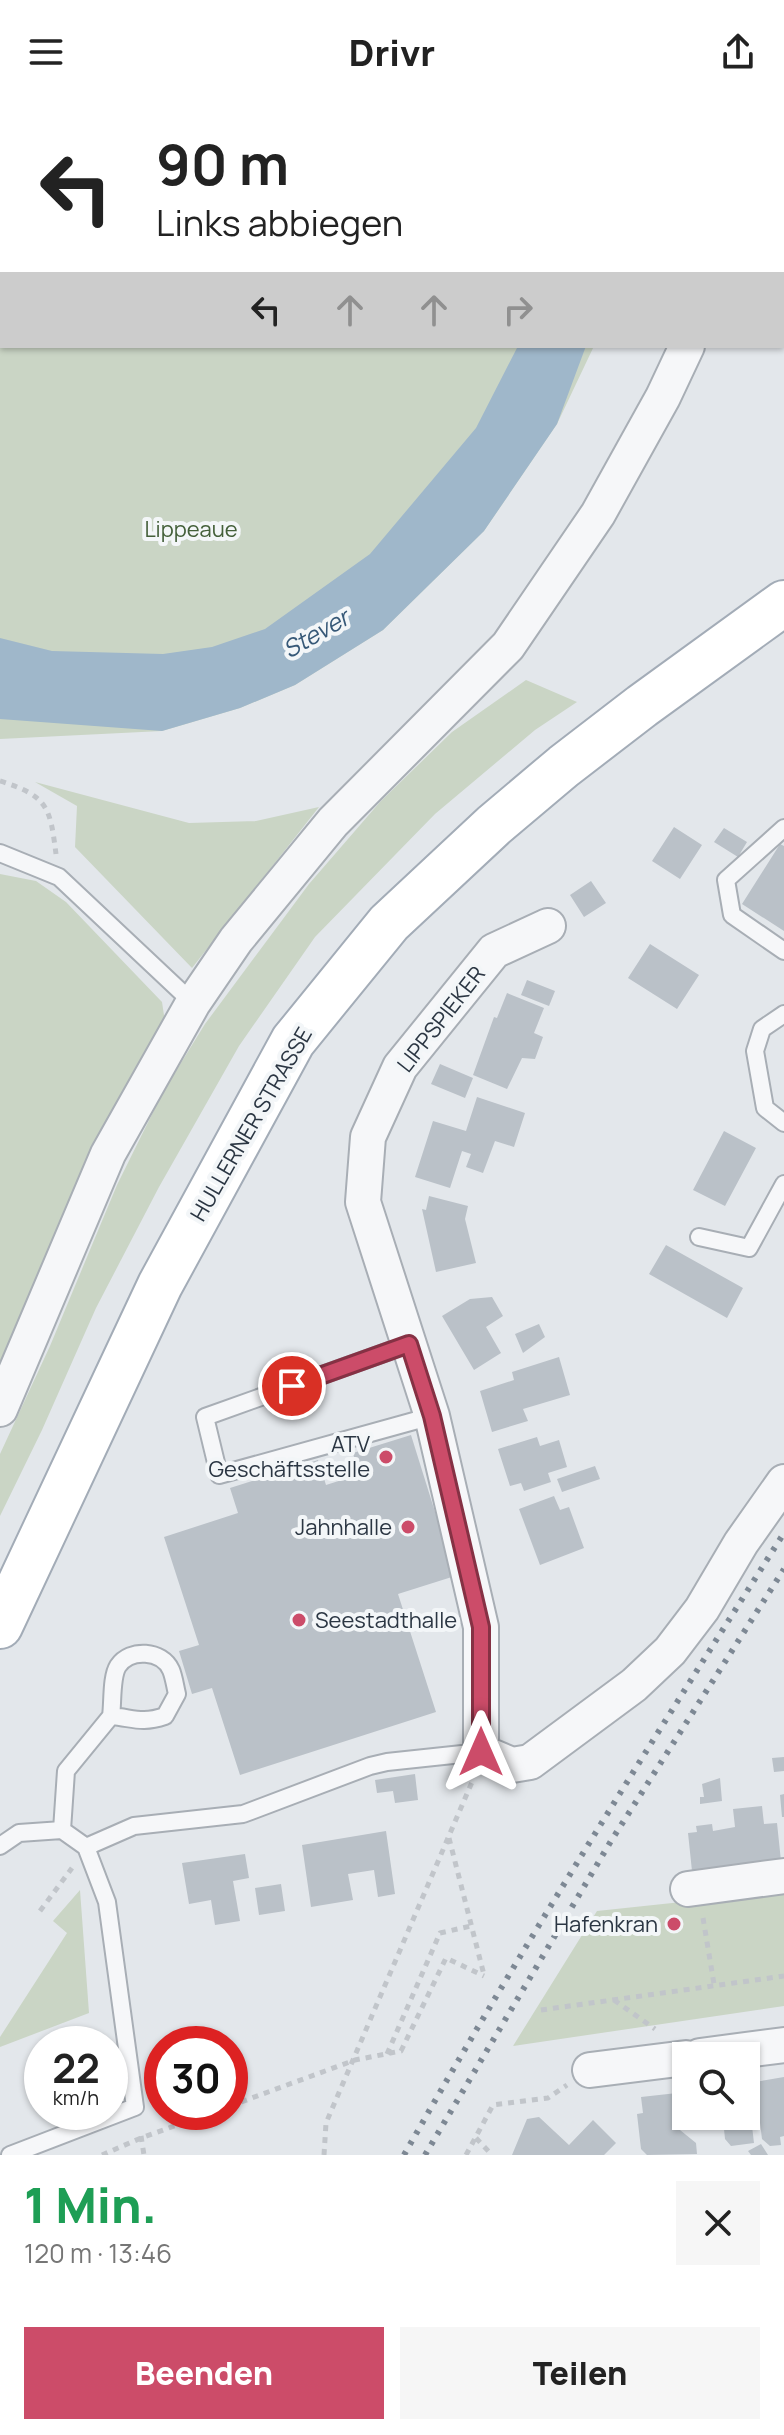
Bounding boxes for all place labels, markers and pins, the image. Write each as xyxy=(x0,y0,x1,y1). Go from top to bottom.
pin xyxy=(258,1352,326,1420)
place label: ATV Geschäftsstelle xyxy=(209,1429,371,1484)
marker: ATV Geschäftsstelle xyxy=(377,1448,395,1466)
place label: Jahnhalle xyxy=(295,1512,392,1542)
marker: Jahnhalle xyxy=(399,1518,417,1536)
place label: Seestadthalle xyxy=(315,1605,457,1635)
marker: Seestadthalle xyxy=(290,1611,308,1629)
place label: Hafenkran xyxy=(554,1909,658,1939)
marker: Hafenkran xyxy=(665,1915,683,1933)

